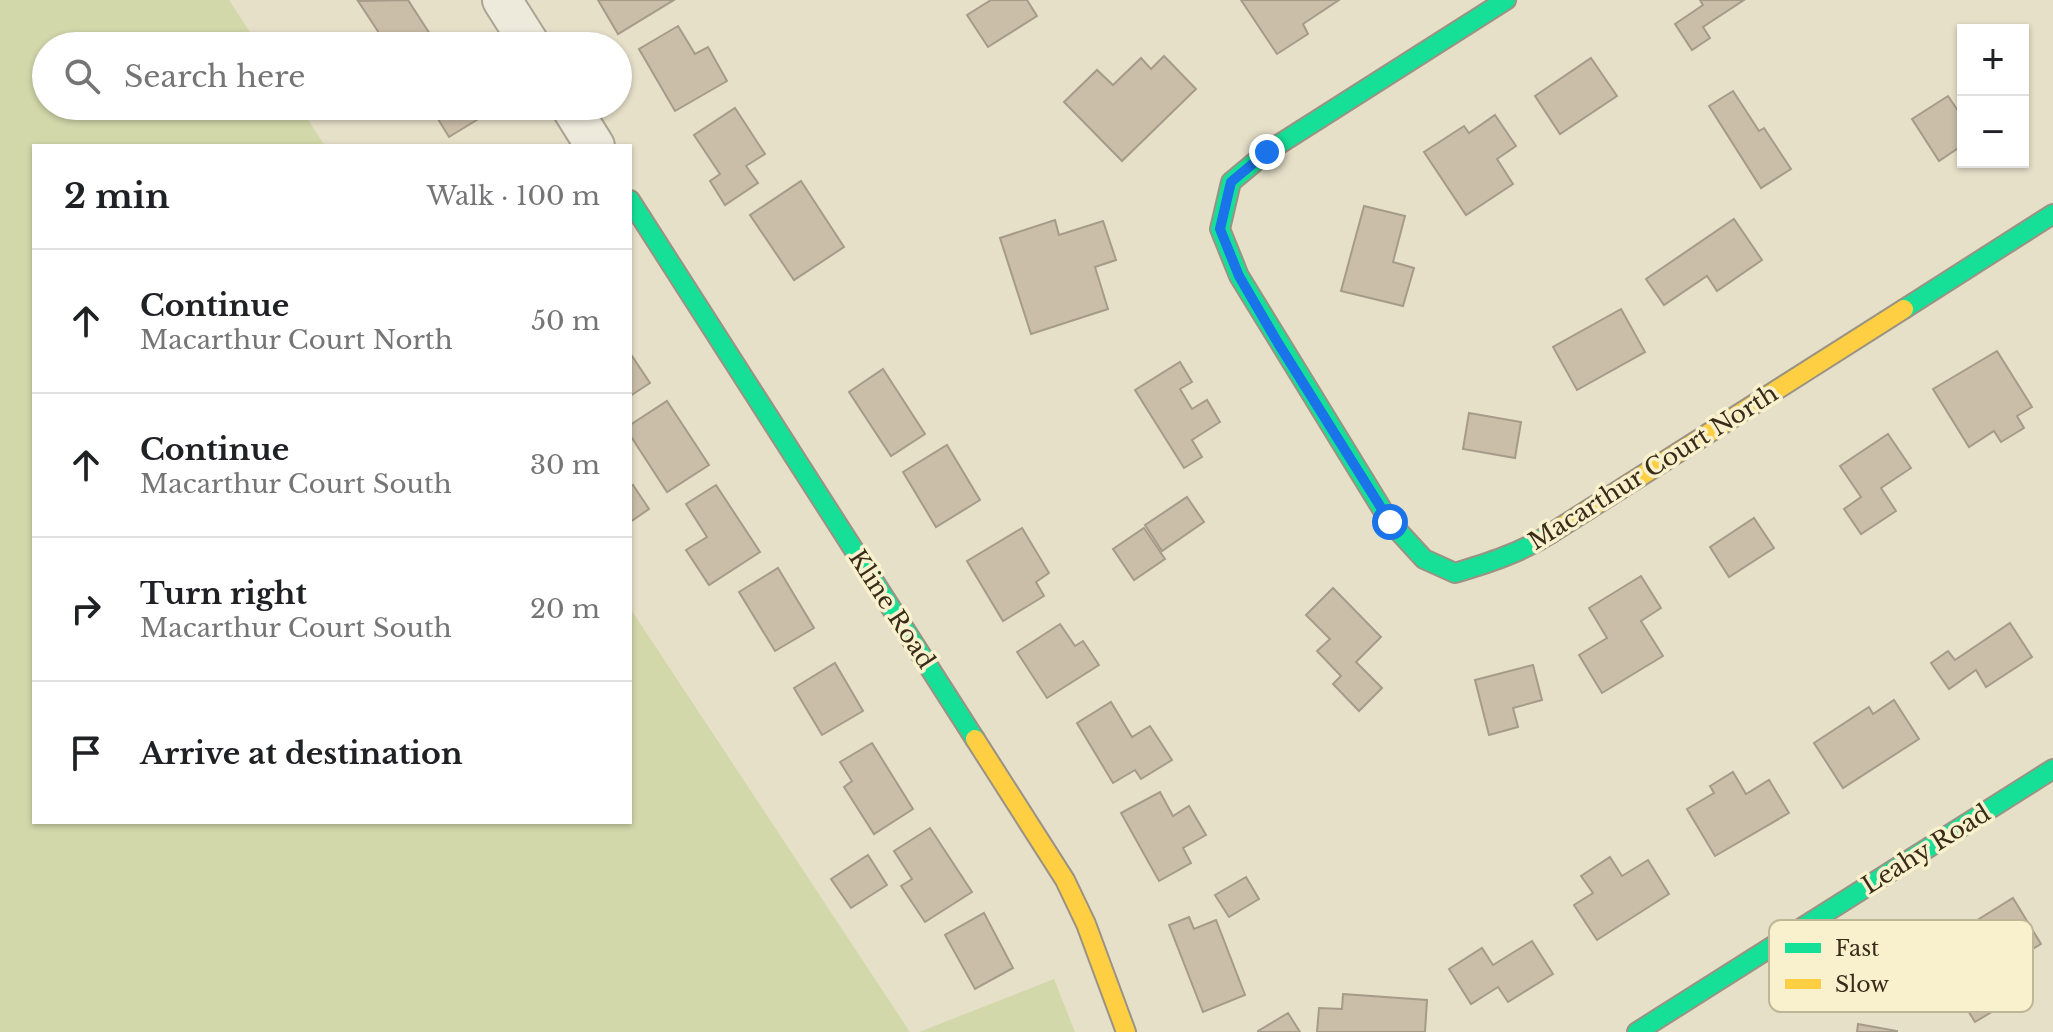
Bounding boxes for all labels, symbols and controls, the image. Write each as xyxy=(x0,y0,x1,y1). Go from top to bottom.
map controls xyxy=(1957,24,2029,168)
button: + xyxy=(1957,24,2029,96)
search box xyxy=(32,32,632,120)
icon: search xyxy=(60,54,104,98)
text: Search here xyxy=(124,58,305,95)
button: − xyxy=(1957,96,2029,168)
route end xyxy=(1249,134,1285,170)
text: 2 min xyxy=(64,175,170,217)
text: Walk · 100 m xyxy=(427,180,600,212)
text: Continue xyxy=(140,287,289,324)
icon: ahead xyxy=(64,299,108,343)
text: 50 m xyxy=(531,305,600,337)
text: Macarthur Court North xyxy=(140,324,453,356)
street label: Macarthur Court North xyxy=(1523,378,1783,556)
text: Continue xyxy=(140,431,289,468)
icon: ahead xyxy=(64,443,108,487)
text: 30 m xyxy=(530,449,600,481)
text: Macarthur Court South xyxy=(140,468,452,500)
route start xyxy=(1372,504,1408,540)
street label: Kline Road xyxy=(843,544,941,674)
text: Turn right xyxy=(140,575,307,612)
icon: right xyxy=(64,587,108,631)
text: 20 m xyxy=(530,593,600,625)
text: Macarthur Court South xyxy=(140,612,452,644)
icon: arrive xyxy=(64,731,108,775)
text: Arrive at destination xyxy=(140,735,463,772)
street label: Leahy Road xyxy=(1856,798,1996,900)
legend xyxy=(1769,920,2033,1012)
text: Fast xyxy=(1835,935,1880,962)
text: Slow xyxy=(1835,971,1889,998)

